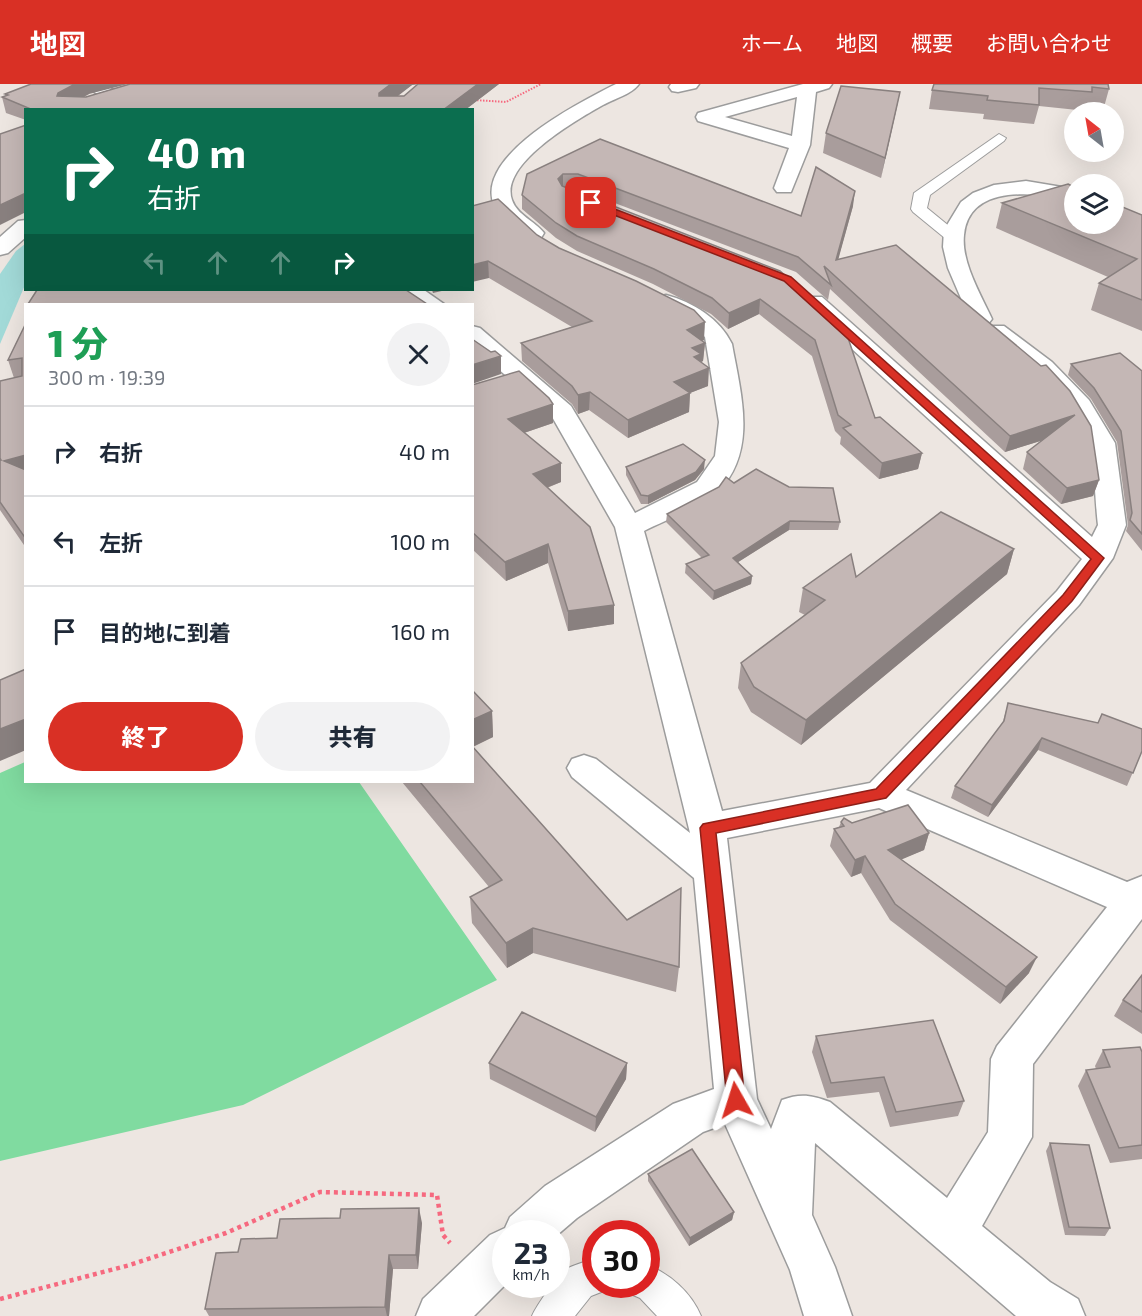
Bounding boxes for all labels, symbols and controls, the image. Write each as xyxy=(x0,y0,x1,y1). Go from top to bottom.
text: 地図 xyxy=(30,26,86,60)
text: ホーム xyxy=(741,30,803,55)
text: 地図 xyxy=(836,30,878,55)
text: 概要 xyxy=(911,30,953,55)
text: お問い合わせ xyxy=(986,30,1112,55)
north arrow xyxy=(1064,102,1124,162)
map controls xyxy=(1064,102,1124,234)
text: 40 m xyxy=(147,126,246,176)
icon: right xyxy=(48,132,126,210)
button: layers xyxy=(1064,174,1124,234)
pin xyxy=(565,177,616,228)
text: 右折 xyxy=(147,181,201,213)
icon: arrive xyxy=(574,186,607,219)
icon: left xyxy=(138,246,171,279)
icon: ahead xyxy=(201,246,234,279)
icon: ahead xyxy=(264,246,297,279)
icon: right xyxy=(327,246,360,279)
text: 1 分 xyxy=(48,321,108,364)
button: close xyxy=(387,323,450,386)
text: 300 m · 19:39 xyxy=(48,365,166,389)
icon: right xyxy=(48,435,81,468)
text: 40 m xyxy=(399,438,450,464)
text: 右折 xyxy=(99,439,143,465)
icon: left xyxy=(48,525,81,558)
text: 100 m xyxy=(391,528,450,554)
text: 左折 xyxy=(99,529,143,555)
icon: arrive xyxy=(48,615,81,648)
text: 160 m xyxy=(391,618,450,644)
text: 目的地に到着 xyxy=(99,619,231,645)
button: 終了 xyxy=(48,702,243,771)
button: 共有 xyxy=(255,702,450,771)
position arrow xyxy=(704,1068,768,1132)
speed limit sign: 30 xyxy=(582,1220,660,1298)
text: 23 xyxy=(514,1234,548,1270)
text: km/h xyxy=(512,1265,550,1283)

